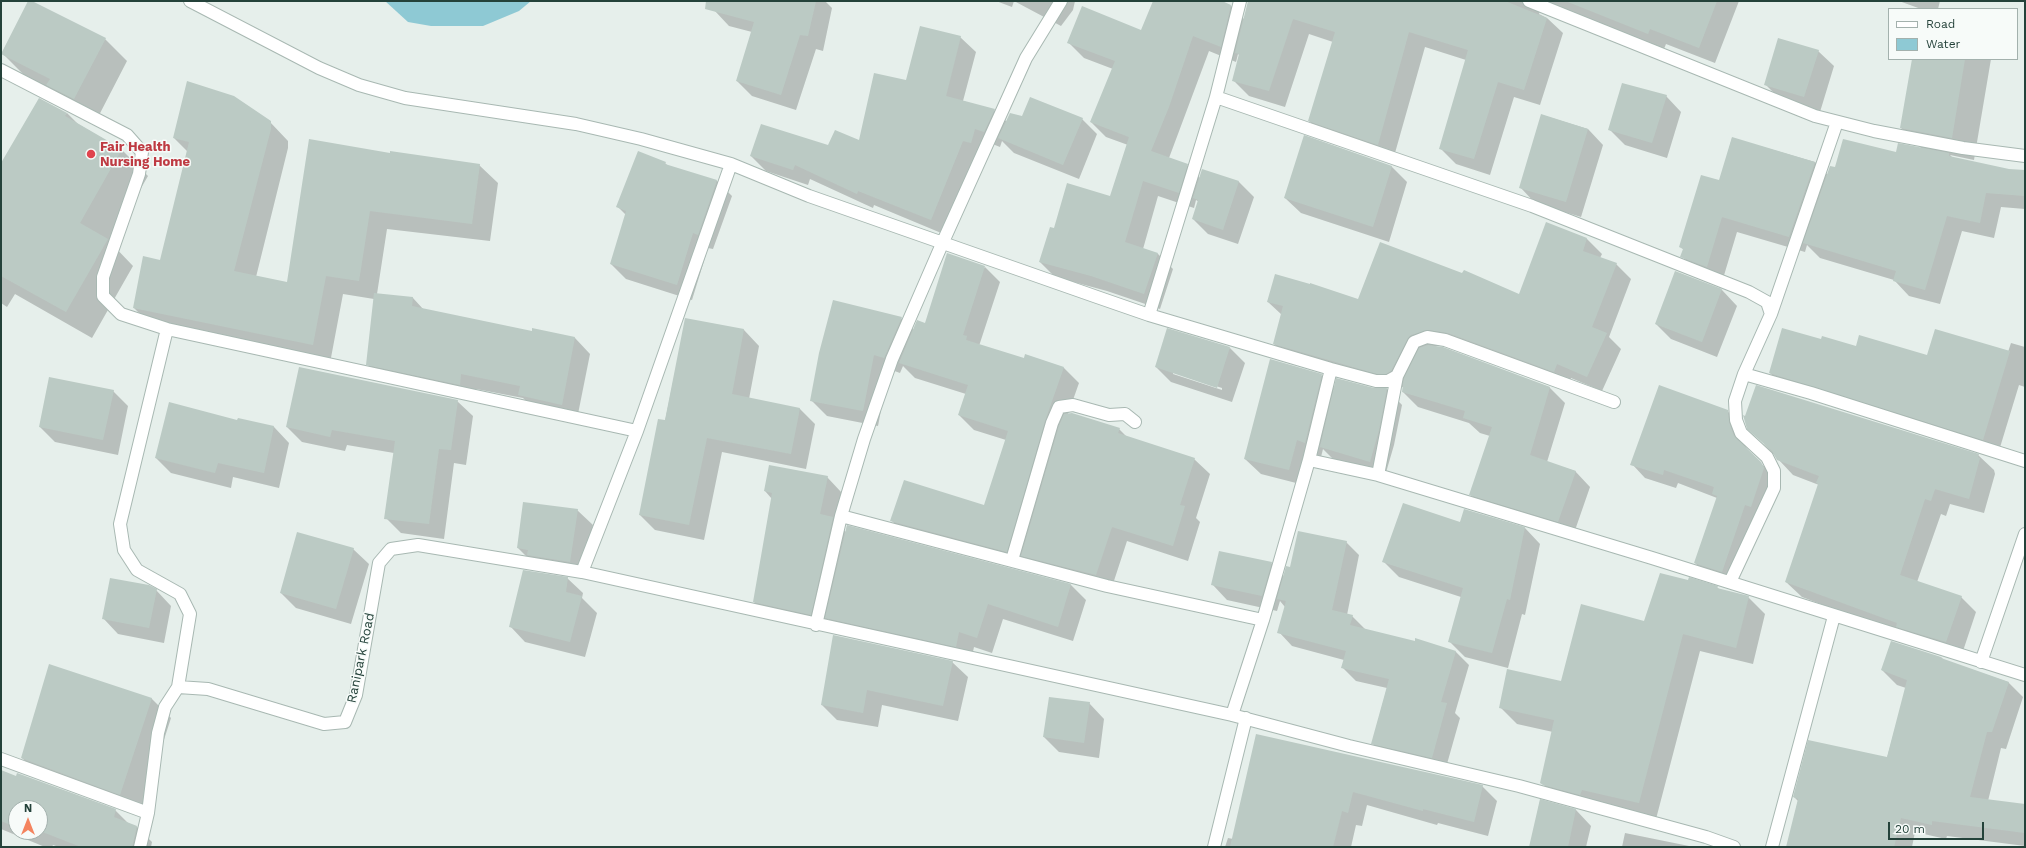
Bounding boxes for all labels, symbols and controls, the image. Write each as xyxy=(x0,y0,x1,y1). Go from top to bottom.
legend xyxy=(1888,8,2018,60)
text: Road xyxy=(1926,17,1955,31)
text: Water xyxy=(1926,37,1960,51)
place label: Fair Health Nursing Home xyxy=(100,139,190,170)
marker: Fair Health Nursing Home xyxy=(85,148,97,160)
street label: Ranipark Road xyxy=(344,611,378,705)
north arrow xyxy=(8,800,48,840)
text: N xyxy=(24,802,32,815)
scale bar xyxy=(1890,814,1986,840)
text: 20 m xyxy=(1895,822,1925,836)

